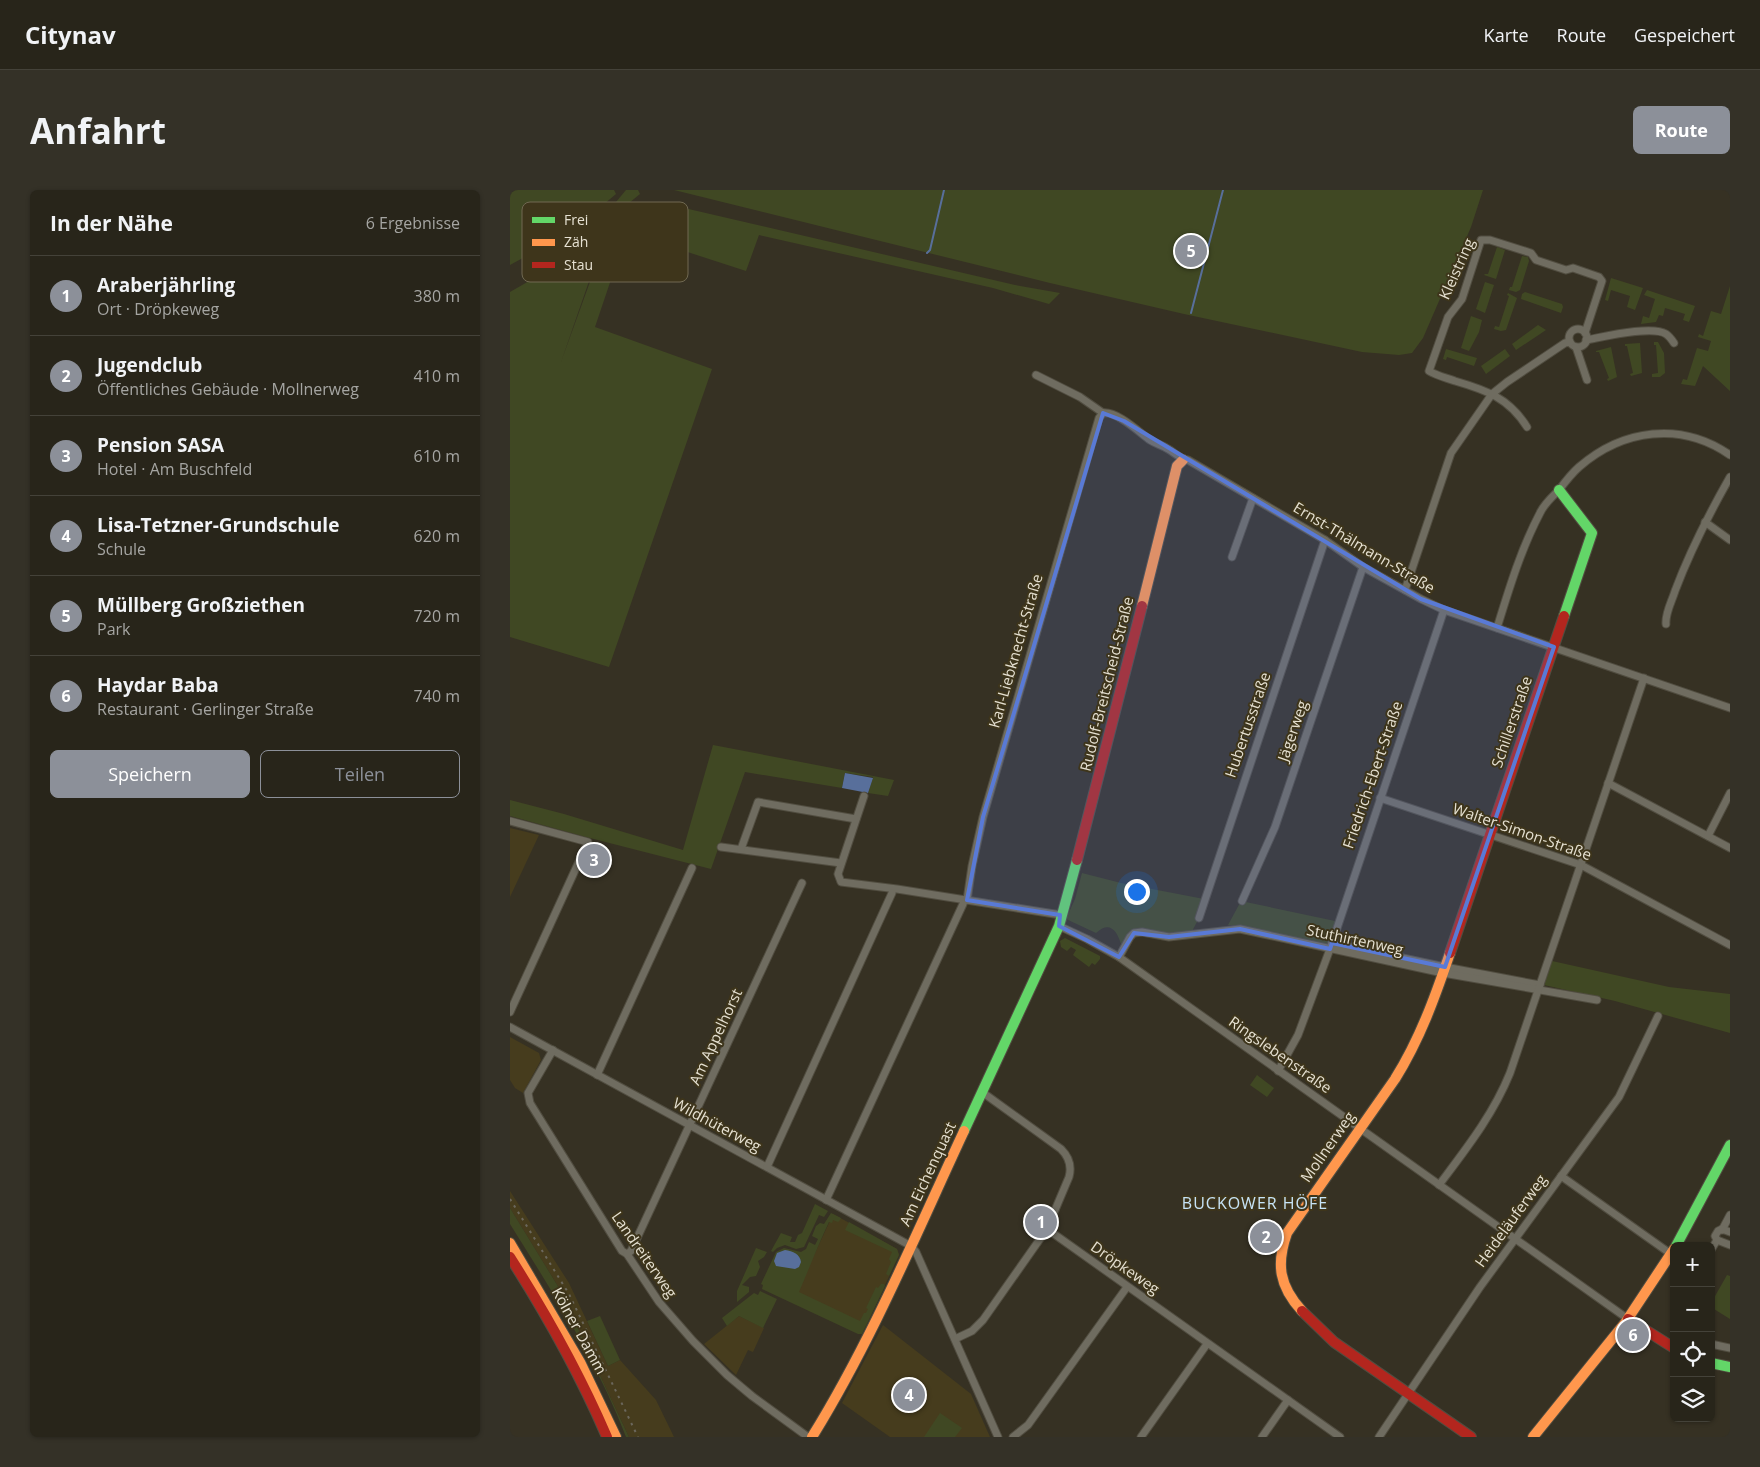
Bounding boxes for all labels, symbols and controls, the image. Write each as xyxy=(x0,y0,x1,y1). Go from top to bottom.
text: Citynav xyxy=(25,18,116,51)
text: Karte xyxy=(1484,23,1529,47)
text: Route xyxy=(1557,23,1606,47)
text: Gespeichert xyxy=(1634,23,1735,47)
button: Route xyxy=(1633,106,1730,154)
text: Anfahrt xyxy=(30,107,166,154)
legend xyxy=(522,202,688,282)
text: In der Nähe xyxy=(50,209,173,237)
text: Frei xyxy=(564,210,588,229)
text: 6 Ergebnisse xyxy=(366,212,460,234)
text: Zäh xyxy=(564,232,588,251)
pin: 5 xyxy=(1175,232,1207,270)
street label: Kleistring xyxy=(1434,235,1478,302)
text: Stau xyxy=(564,255,593,274)
text: Araberjährling xyxy=(97,272,235,298)
text: 1 xyxy=(61,285,71,307)
text: 380 m xyxy=(414,285,460,307)
text: Ort · Dröpkeweg xyxy=(97,298,219,320)
text: Jugendclub xyxy=(97,352,202,378)
text: 2 xyxy=(61,365,71,387)
text: 410 m xyxy=(414,365,460,387)
text: Öffentliches Gebäude · Mollnerweg xyxy=(97,378,359,400)
text: Pension SASA xyxy=(97,432,224,458)
text: 3 xyxy=(61,445,71,467)
text: 610 m xyxy=(414,445,460,467)
text: Hotel · Am Buschfeld xyxy=(97,458,252,480)
street label: Ernst-Thälmann-Straße xyxy=(1290,497,1439,597)
text: Lisa-Tetzner-Grundschule xyxy=(97,512,339,538)
text: 4 xyxy=(61,525,71,547)
text: 620 m xyxy=(414,525,460,547)
text: Schule xyxy=(97,538,146,560)
street label: Karl-Liebknecht-Straße xyxy=(983,571,1047,730)
text: Müllberg Großziethen xyxy=(97,592,305,618)
street label: Rudolf-Breitscheid-Straße xyxy=(1075,594,1137,773)
text: 5 xyxy=(61,605,71,627)
text: 720 m xyxy=(414,605,460,627)
text: Park xyxy=(97,618,130,640)
street label: Hubertusstraße xyxy=(1220,669,1274,780)
text: Haydar Baba xyxy=(97,672,219,698)
street label: Schillerstraße xyxy=(1486,673,1536,770)
text: 6 xyxy=(61,685,71,707)
text: 740 m xyxy=(414,685,460,707)
text: Restaurant · Gerlinger Straße xyxy=(97,698,314,720)
street label: Jägerweg xyxy=(1272,698,1312,766)
street label: Friedrich-Ebert-Straße xyxy=(1337,698,1407,851)
button: Speichern xyxy=(50,750,250,798)
button: Teilen xyxy=(260,750,460,798)
street label: Walter-Simon-Straße xyxy=(1450,798,1594,864)
pin: 3 xyxy=(578,841,610,879)
your location xyxy=(1124,879,1150,905)
street label: Stuthirtenweg xyxy=(1305,919,1405,959)
street label: Am Appelhorst xyxy=(684,985,746,1088)
street label: Ringslebenstraße xyxy=(1225,1011,1336,1097)
street label: Wildhüterweg xyxy=(670,1092,765,1156)
street label: Mollnerweg xyxy=(1295,1107,1359,1186)
street label: Am Eichenquast xyxy=(894,1118,960,1229)
street label: Heideläuferweg xyxy=(1470,1170,1551,1271)
district label: BUCKOWER HÖFE xyxy=(1182,1192,1328,1214)
pin: 1 xyxy=(1025,1203,1057,1241)
street label: Landreiterweg xyxy=(608,1207,682,1302)
pin: 2 xyxy=(1250,1218,1282,1256)
street label: Dröpkeweg xyxy=(1087,1236,1164,1298)
map controls xyxy=(1670,1242,1715,1422)
button: + xyxy=(1670,1242,1715,1287)
street label: Kölner Damm xyxy=(548,1283,612,1378)
button: − xyxy=(1670,1287,1715,1332)
pin: 6 xyxy=(1617,1316,1649,1354)
button: locate xyxy=(1670,1332,1715,1377)
pin: 4 xyxy=(893,1376,925,1414)
button: layers xyxy=(1670,1377,1715,1422)

